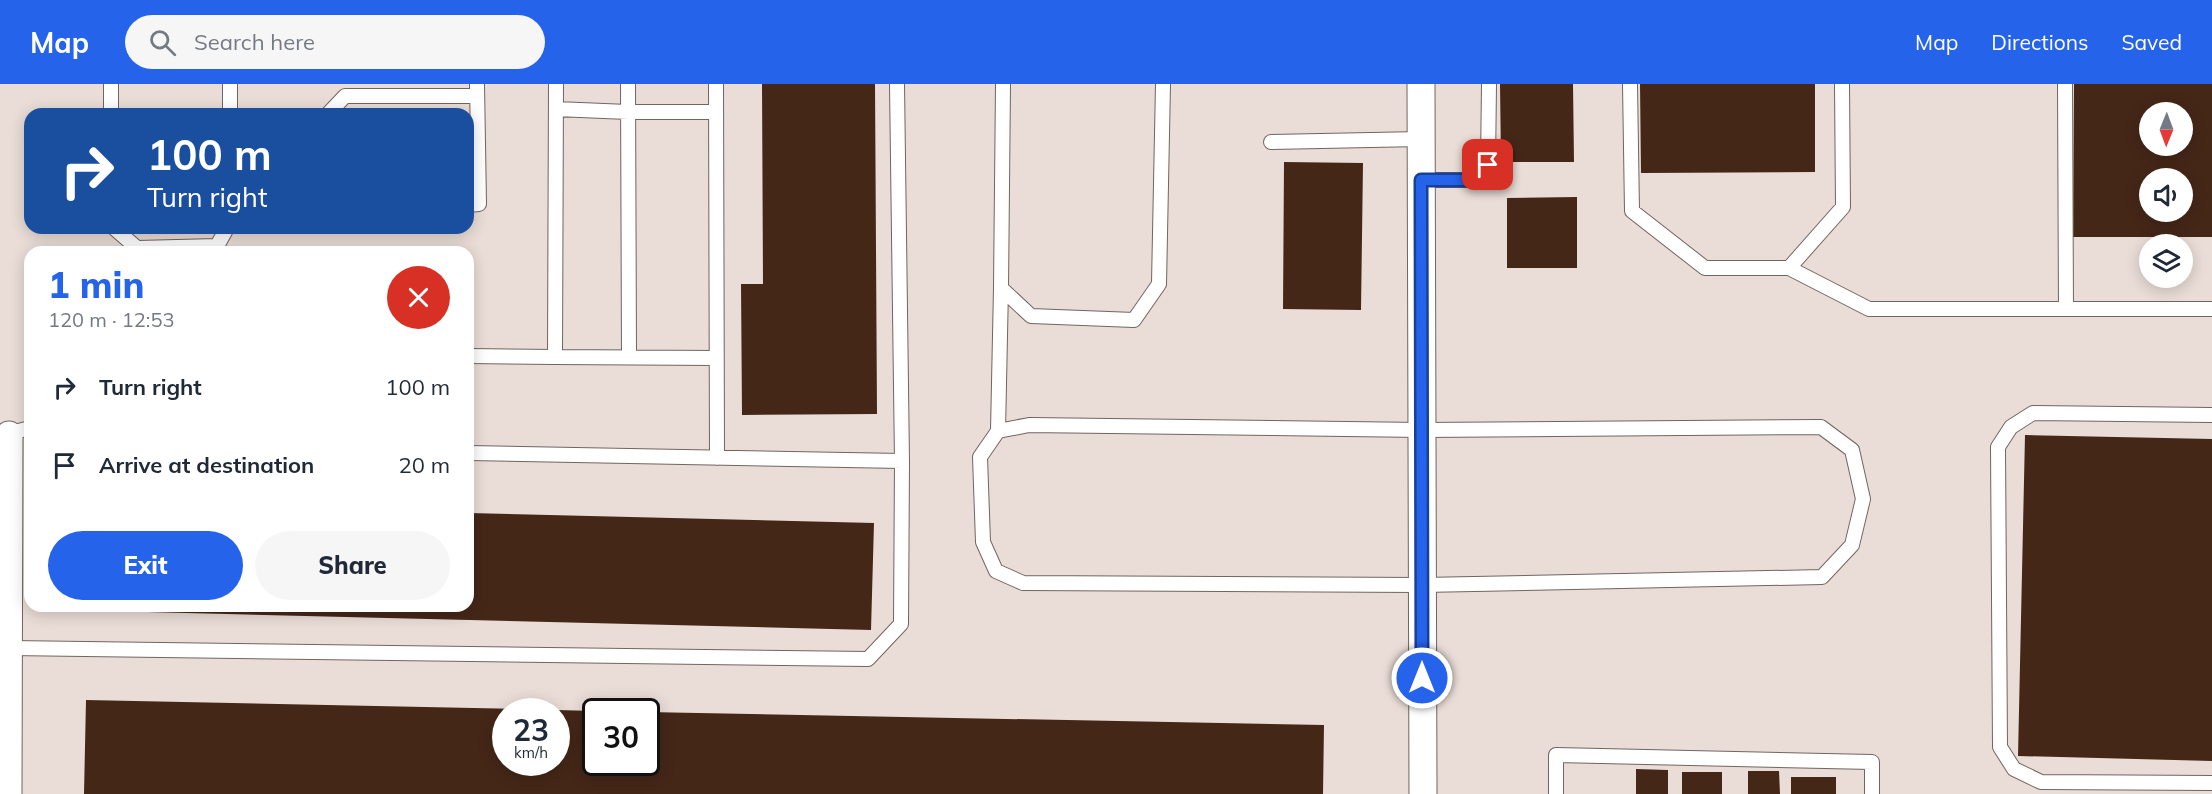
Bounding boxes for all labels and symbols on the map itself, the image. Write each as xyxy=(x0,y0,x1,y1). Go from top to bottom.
north arrow xyxy=(2139,102,2193,156)
pin xyxy=(1462,139,1513,190)
position arrow xyxy=(1390,646,1454,710)
speed limit sign: 30 xyxy=(582,698,660,776)

